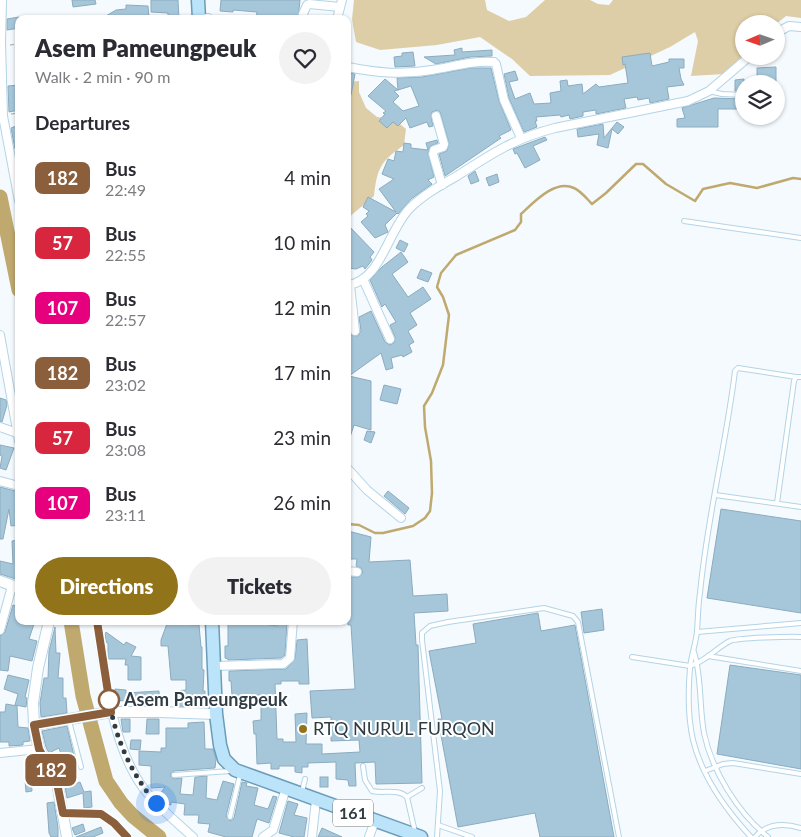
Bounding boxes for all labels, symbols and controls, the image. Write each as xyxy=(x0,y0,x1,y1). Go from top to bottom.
north arrow xyxy=(735,15,785,65)
map controls xyxy=(735,15,785,125)
button: heart xyxy=(279,32,331,84)
text: Asem Pameungpeuk xyxy=(35,33,256,62)
text: Walk · 2 min · 90 m xyxy=(35,67,170,86)
button: layers xyxy=(735,75,785,125)
text: Departures xyxy=(35,111,130,134)
text: Bus xyxy=(105,157,136,180)
text: 4 min xyxy=(284,166,331,189)
text: 182 xyxy=(47,167,78,189)
text: 22:49 xyxy=(105,180,146,199)
text: Bus xyxy=(105,222,136,245)
text: 10 min xyxy=(273,231,331,254)
text: 57 xyxy=(52,232,73,254)
text: 22:55 xyxy=(105,245,146,264)
text: Bus xyxy=(105,287,136,310)
text: 12 min xyxy=(273,296,331,319)
text: 107 xyxy=(47,297,78,319)
text: 22:57 xyxy=(105,310,146,329)
text: Bus xyxy=(105,352,136,375)
text: 17 min xyxy=(273,361,331,384)
text: 182 xyxy=(47,362,78,384)
text: 23:02 xyxy=(105,375,146,394)
text: Bus xyxy=(105,417,136,440)
text: 23 min xyxy=(273,426,331,449)
text: 57 xyxy=(52,427,73,449)
text: 23:08 xyxy=(105,440,146,459)
text: Bus xyxy=(105,482,136,505)
text: 26 min xyxy=(273,491,331,514)
text: 107 xyxy=(47,492,78,514)
text: 23:11 xyxy=(105,505,146,524)
button: Directions xyxy=(35,557,178,615)
button: Tickets xyxy=(188,557,331,615)
place label: Asem Pameungpeuk xyxy=(123,688,288,710)
marker: Asem Pameungpeuk xyxy=(98,689,120,711)
place label: RTQ NURUL FURQON xyxy=(313,717,495,739)
marker: RTQ NURUL FURQON xyxy=(297,723,309,735)
line badge: 182 xyxy=(22,754,80,786)
text: 182 xyxy=(35,759,67,781)
your location xyxy=(144,791,169,816)
road number: 161 xyxy=(333,800,373,826)

